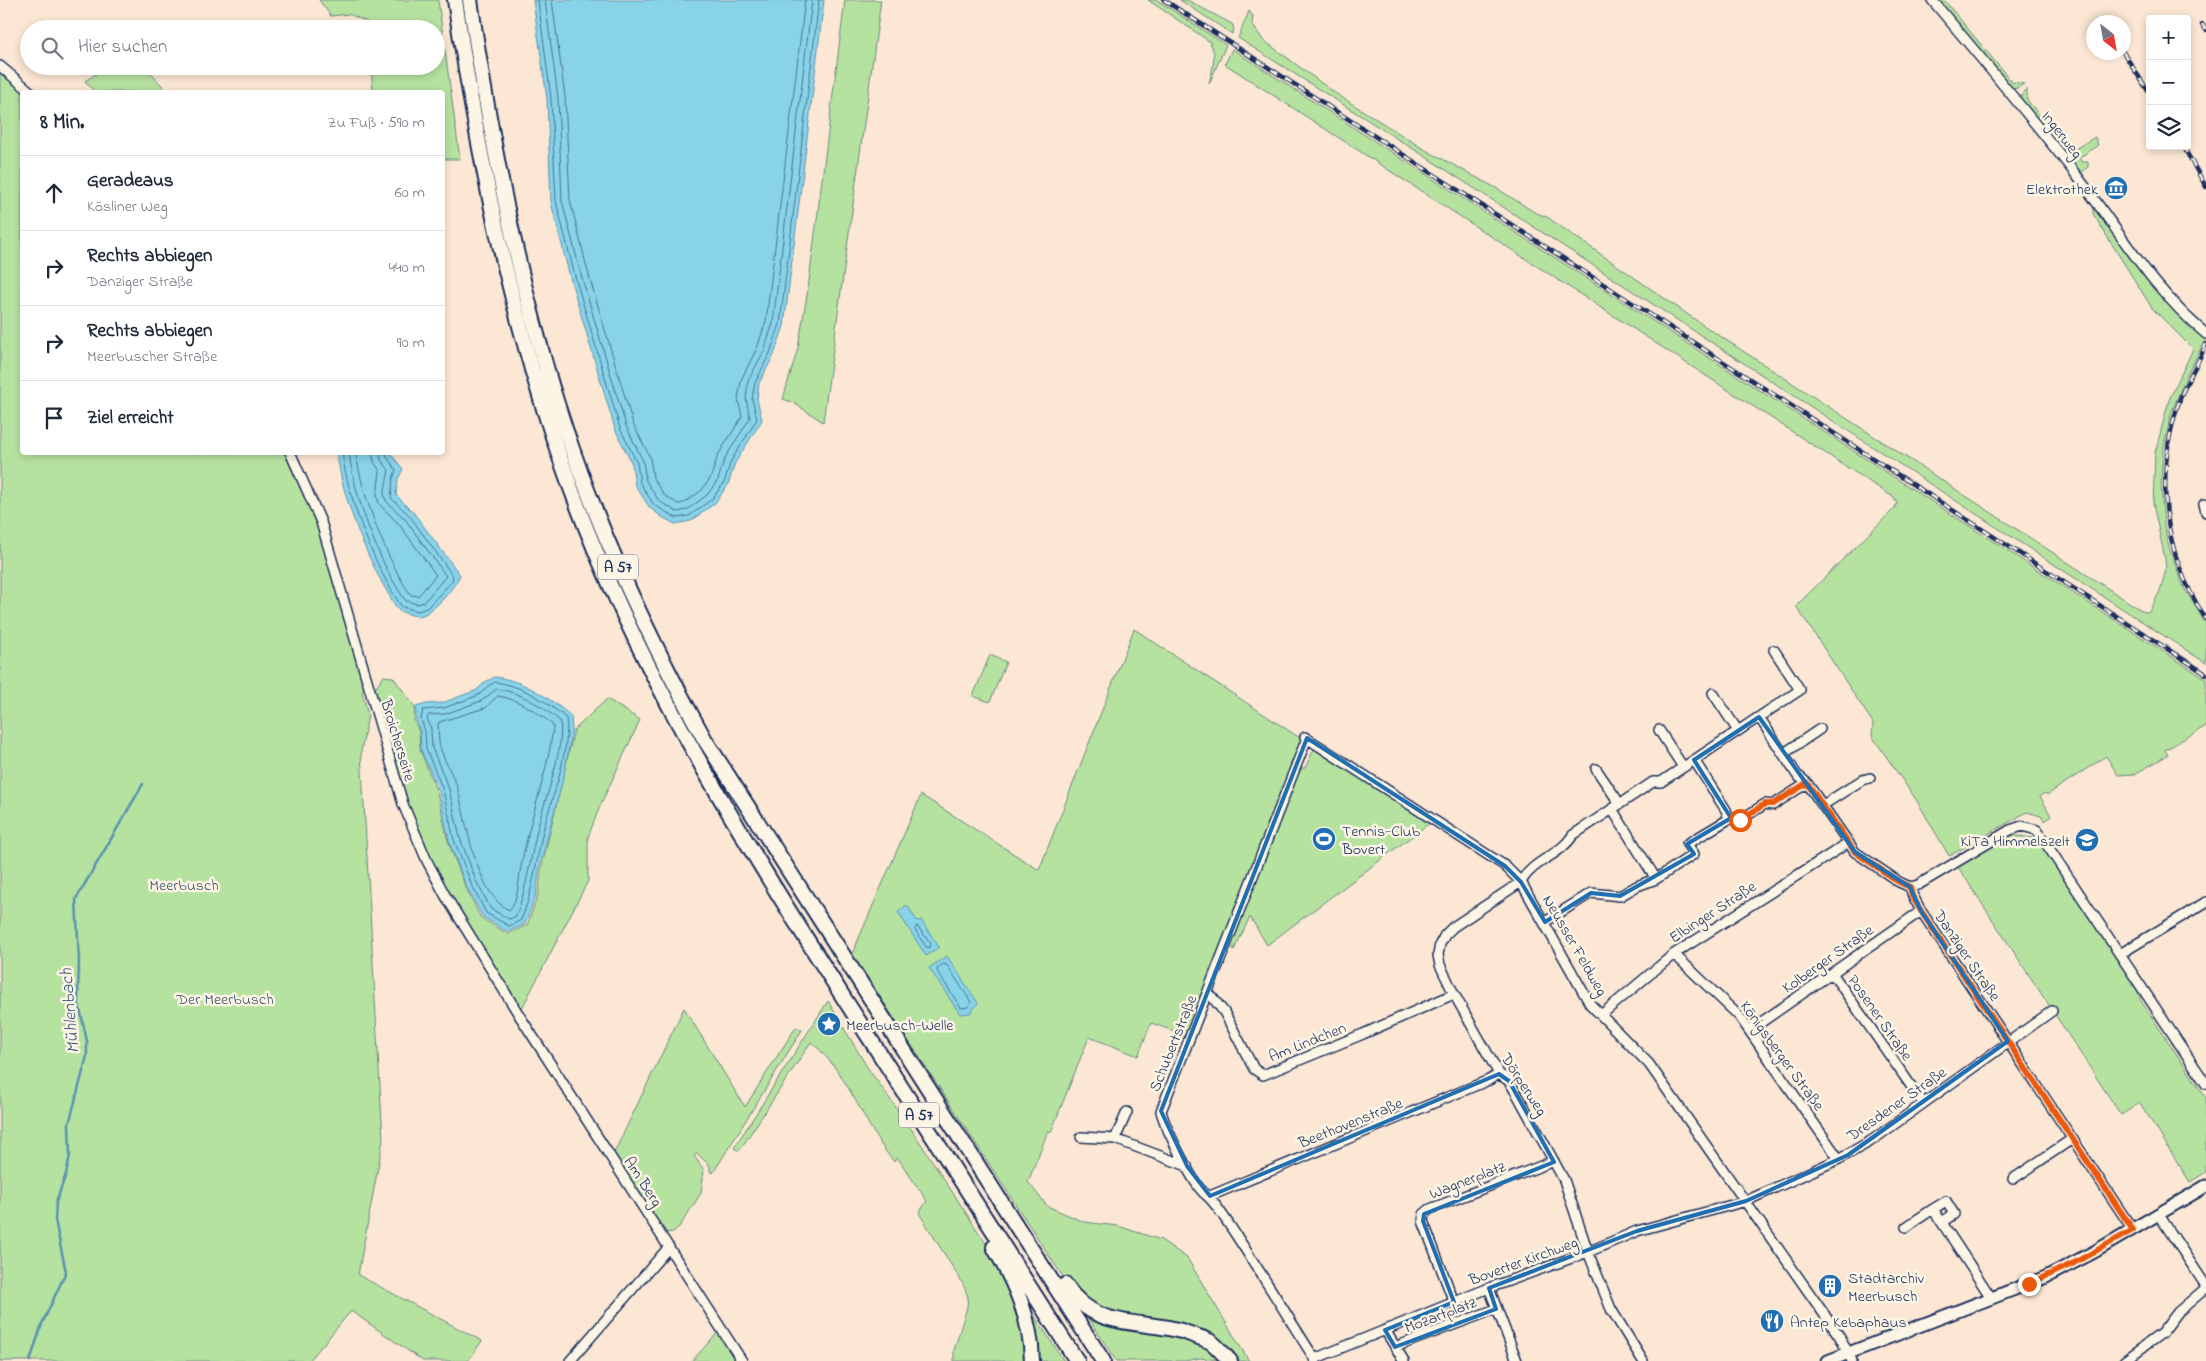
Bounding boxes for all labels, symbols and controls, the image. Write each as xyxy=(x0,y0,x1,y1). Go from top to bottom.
north arrow xyxy=(2086,15,2131,60)
map controls xyxy=(2146,15,2191,150)
button: + xyxy=(2146,15,2191,60)
search box xyxy=(20,20,445,75)
icon: search xyxy=(38,34,66,62)
text: Hier suchen xyxy=(78,34,167,61)
button: − xyxy=(2146,60,2191,105)
button: layers xyxy=(2146,105,2191,150)
street label: Ingerweg xyxy=(2035,106,2088,165)
text: 8 Min. xyxy=(40,108,84,138)
text: Zu Fuß · 590 m xyxy=(327,111,425,135)
text: Geradeaus xyxy=(87,168,174,195)
museum icon: Elektrothek xyxy=(2103,175,2129,201)
place label: Elektrothek xyxy=(2026,178,2099,202)
icon: ahead xyxy=(40,179,68,207)
text: 60 m xyxy=(395,181,425,205)
text: Kösliner Weg xyxy=(87,195,168,219)
text: Rechts abbiegen xyxy=(87,243,212,270)
icon: right xyxy=(40,254,68,282)
text: 440 m xyxy=(388,256,425,280)
text: Danziger Straße xyxy=(87,270,193,294)
text: Rechts abbiegen xyxy=(87,318,212,345)
icon: right xyxy=(40,329,68,357)
text: 90 m xyxy=(397,331,425,355)
text: Meerbuscher Straße xyxy=(87,345,217,369)
icon: arrive xyxy=(40,404,68,432)
text: Ziel erreicht xyxy=(87,405,174,432)
road number: A 57 xyxy=(598,554,638,580)
street label: Broicherseite xyxy=(373,696,421,785)
route start xyxy=(1729,809,1752,832)
place label: Tennis-Club Bovert xyxy=(1341,820,1421,862)
sports icon: Tennis-Club Bovert xyxy=(1311,826,1337,852)
school or university icon: KiTa Himmelszelt xyxy=(2074,827,2100,853)
place label: KiTa Himmelszelt xyxy=(1961,830,2071,854)
park label: Meerbusch xyxy=(149,874,219,898)
street label: Elbinger Straße xyxy=(1665,875,1762,950)
street label: Neusser Feldweg xyxy=(1535,891,1613,1001)
street label: Danziger Straße xyxy=(1926,905,2006,1007)
street label: Kolberger Straße xyxy=(1777,919,1880,1000)
water label: Mühlenbach xyxy=(54,967,88,1055)
street label: Posener Straße xyxy=(1841,970,1919,1067)
park label: Der Meerbusch xyxy=(175,988,274,1012)
street label: Schubertstraße xyxy=(1143,991,1205,1096)
street label: Königsberger Straße xyxy=(1733,996,1830,1117)
place icon: Meerbusch-Welle xyxy=(816,1011,842,1037)
place label: Meerbusch-Welle xyxy=(846,1014,954,1038)
street label: Am Lindchen xyxy=(1265,1016,1350,1069)
street label: Dörperweg xyxy=(1493,1048,1553,1121)
street label: Dresdener Straße xyxy=(1842,1061,1953,1149)
street label: Beethovenstraße xyxy=(1294,1092,1407,1156)
road number: A 57 xyxy=(899,1102,939,1128)
street label: Am Berg xyxy=(617,1152,668,1212)
street label: Wagnerplatz xyxy=(1426,1155,1510,1206)
street label: Boverter Kirchweg xyxy=(1465,1231,1582,1293)
place label: Stadtarchiv Meerbusch xyxy=(1848,1267,1925,1309)
building icon: Stadtarchiv Meerbusch xyxy=(1817,1273,1843,1299)
route end xyxy=(2018,1273,2041,1296)
street label: Mozartplatz xyxy=(1401,1291,1480,1341)
restaurant icon: Antep Kebaphaus xyxy=(1759,1308,1785,1334)
place label: Antep Kebaphaus xyxy=(1790,1311,1907,1335)

